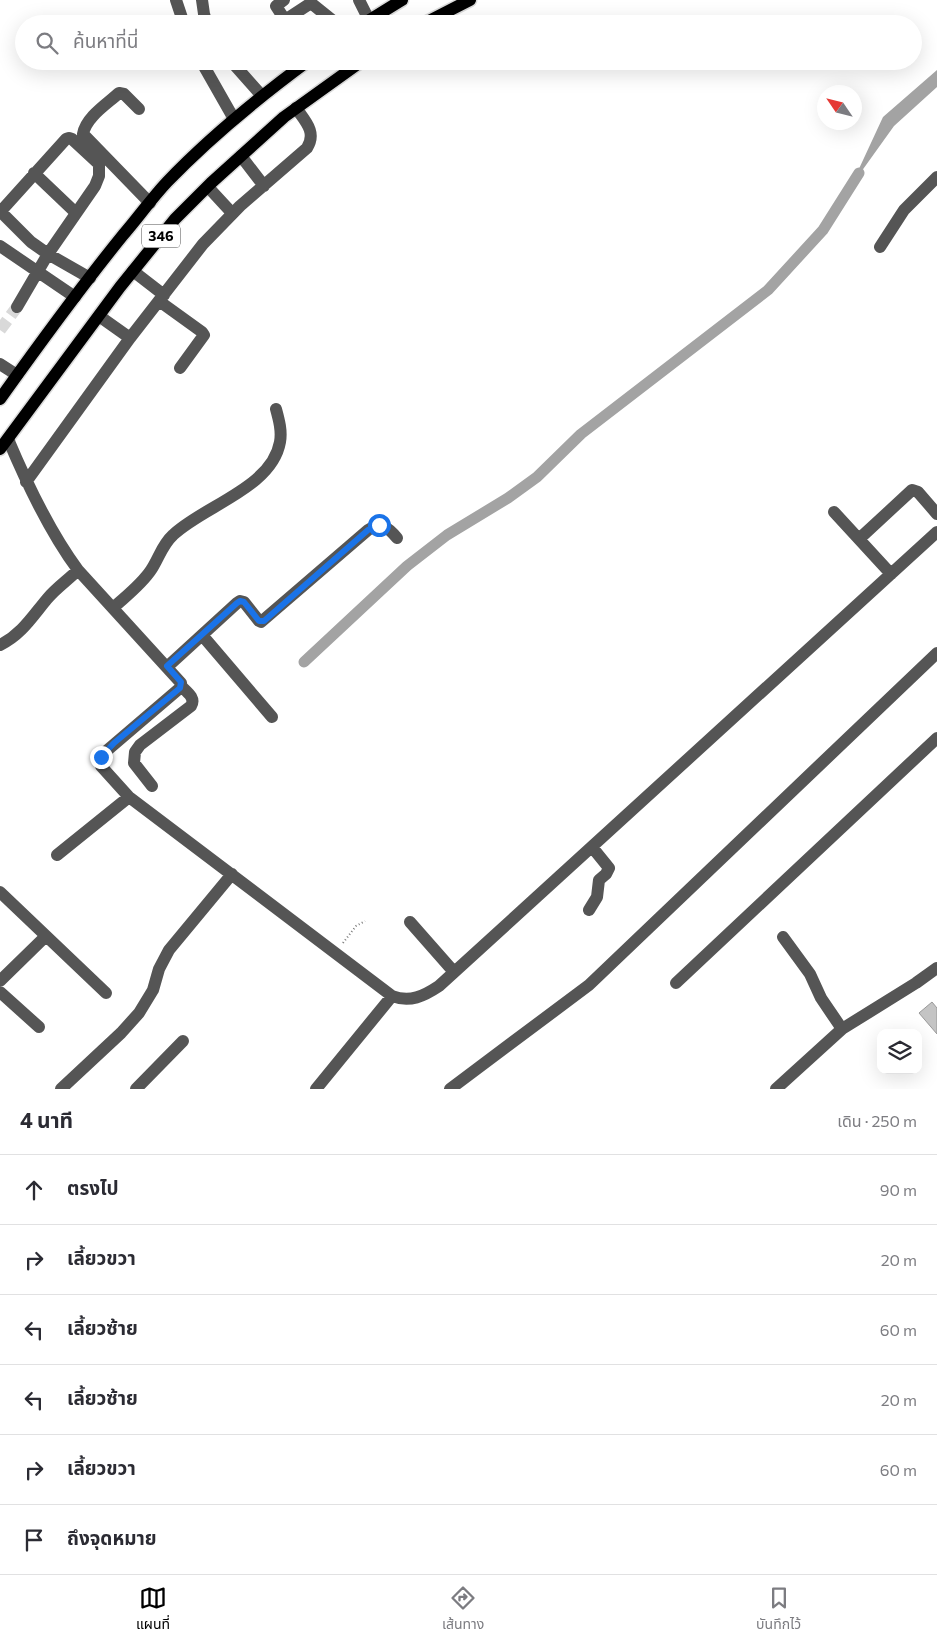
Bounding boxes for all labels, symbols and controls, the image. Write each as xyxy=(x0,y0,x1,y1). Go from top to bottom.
search box xyxy=(15,15,922,70)
icon: search xyxy=(33,29,61,57)
text: ค้นหาที่นี่ xyxy=(73,29,138,52)
north arrow xyxy=(817,85,862,130)
road number: 346 xyxy=(142,225,180,248)
route start xyxy=(368,514,391,537)
route end xyxy=(90,746,113,769)
map controls xyxy=(877,1029,922,1074)
button: layers xyxy=(877,1029,922,1074)
text: 4 นาที xyxy=(20,1107,73,1132)
text: เดิน · 250 m xyxy=(837,1111,917,1130)
icon: ahead xyxy=(20,1176,48,1204)
text: ตรงไป xyxy=(67,1176,119,1199)
text: 90 m xyxy=(880,1180,917,1199)
icon: right xyxy=(20,1246,48,1274)
text: เลี้ยวขวา xyxy=(67,1246,136,1269)
text: 20 m xyxy=(881,1250,917,1269)
icon: left xyxy=(20,1316,48,1344)
text: เลี้ยวซ้าย xyxy=(67,1316,138,1339)
text: 60 m xyxy=(880,1320,917,1339)
icon: left xyxy=(20,1386,48,1414)
text: เลี้ยวซ้าย xyxy=(67,1386,138,1409)
text: 20 m xyxy=(881,1390,917,1409)
icon: right xyxy=(20,1456,48,1484)
text: เลี้ยวขวา xyxy=(67,1456,136,1479)
text: 60 m xyxy=(880,1460,917,1479)
icon: arrive xyxy=(20,1526,48,1554)
text: ถึงจุดหมาย xyxy=(67,1526,157,1549)
tab: แผนที่ xyxy=(136,1584,170,1635)
tab: เส้นทาง xyxy=(442,1584,484,1635)
tab: บันทึกไว้ xyxy=(756,1584,801,1635)

